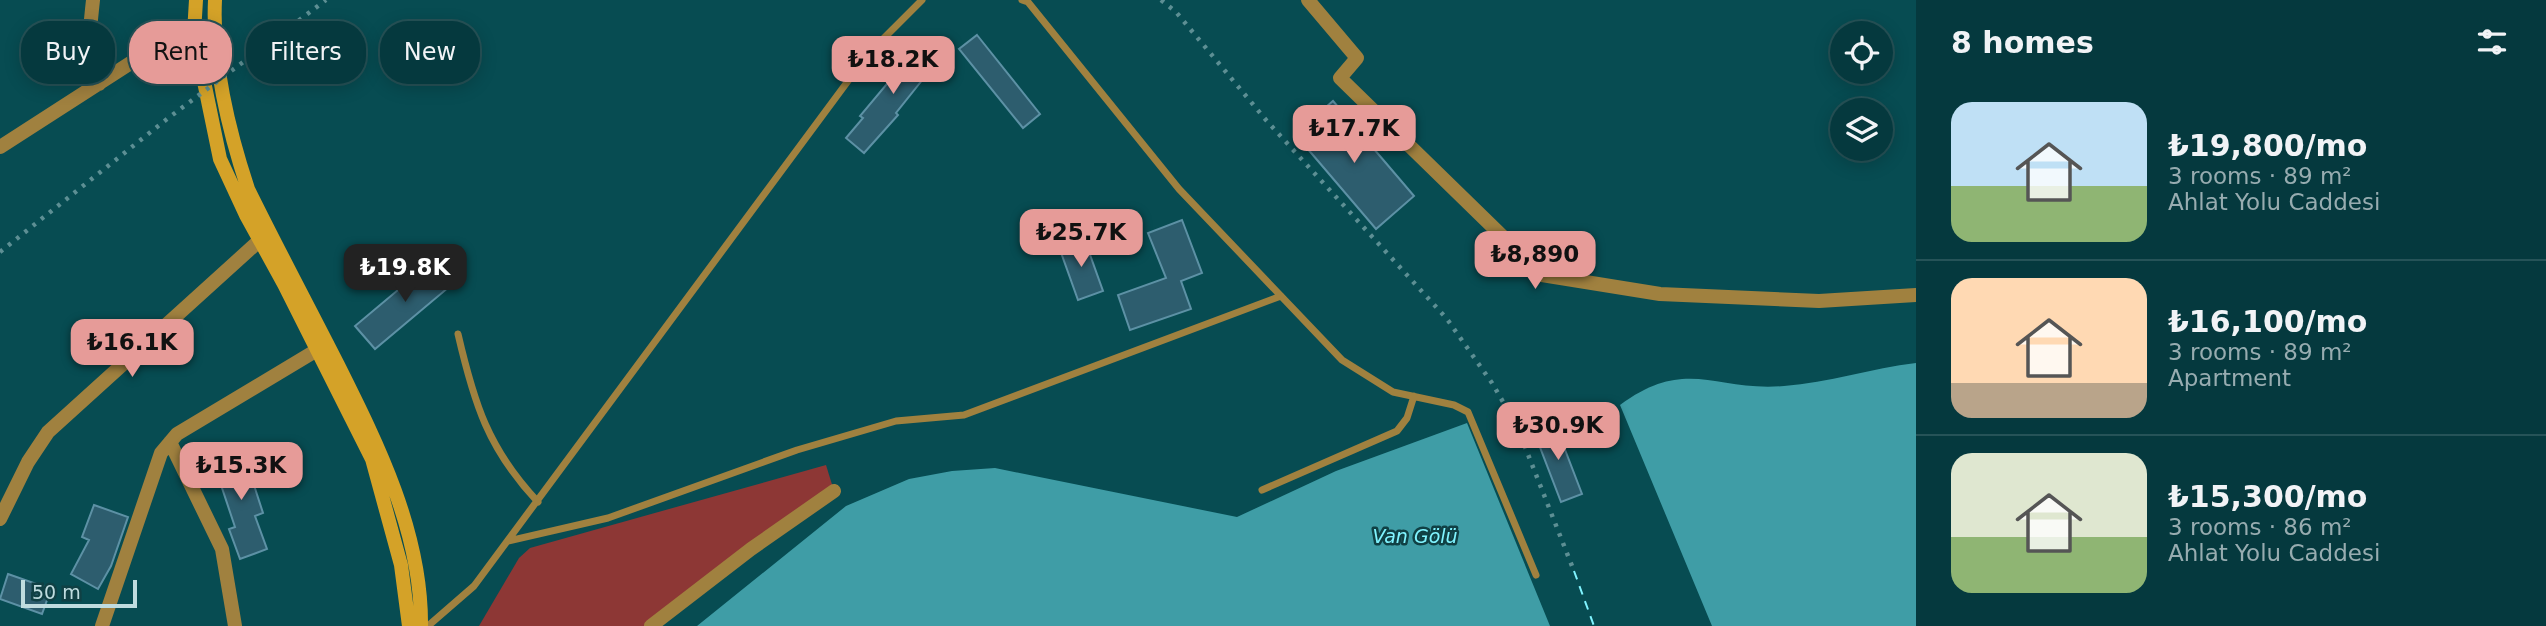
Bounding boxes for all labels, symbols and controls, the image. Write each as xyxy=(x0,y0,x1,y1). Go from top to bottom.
chip: Buy xyxy=(21,21,115,84)
chip: Rent xyxy=(129,21,232,84)
chip: Filters xyxy=(246,21,366,84)
chip: New xyxy=(380,21,480,84)
map controls xyxy=(1830,21,1893,161)
button: locate xyxy=(1830,21,1893,84)
icon: filters xyxy=(2473,23,2511,61)
text: 8 homes xyxy=(1951,25,2094,60)
pin: ₺18.2K xyxy=(836,36,950,96)
text: ₺18.2K xyxy=(848,46,938,72)
button: layers xyxy=(1830,98,1893,161)
pin: ₺17.7K xyxy=(1297,106,1411,165)
text: ₺17.7K xyxy=(1309,115,1399,141)
text: ₺19,800/mo xyxy=(2168,128,2367,163)
icon: home xyxy=(2007,130,2091,214)
text: 3 rooms · 89 m² xyxy=(2168,163,2352,189)
text: Ahlat Yolu Caddesi xyxy=(2168,189,2380,215)
pin: ₺25.7K xyxy=(1024,210,1138,269)
text: ₺25.7K xyxy=(1036,219,1126,245)
pin: ₺8,890 xyxy=(1478,232,1592,291)
text: ₺8,890 xyxy=(1491,241,1579,267)
pin: ₺19.8K xyxy=(348,244,462,304)
text: ₺19.8K xyxy=(360,254,450,280)
text: ₺16,100/mo xyxy=(2168,304,2367,339)
icon: home xyxy=(2007,306,2091,390)
pin: ₺16.1K xyxy=(75,320,189,379)
text: ₺16.1K xyxy=(87,329,177,355)
text: 3 rooms · 89 m² xyxy=(2168,339,2352,365)
text: Apartment xyxy=(2168,365,2291,391)
pin: ₺30.9K xyxy=(1501,402,1615,462)
text: ₺30.9K xyxy=(1513,412,1603,438)
pin: ₺15.3K xyxy=(184,442,298,502)
text: ₺15.3K xyxy=(196,452,286,478)
text: ₺15,300/mo xyxy=(2168,479,2367,514)
icon: home xyxy=(2007,481,2091,565)
text: 3 rooms · 86 m² xyxy=(2168,514,2352,540)
water label: Van Gölü xyxy=(1372,525,1458,547)
text: Ahlat Yolu Caddesi xyxy=(2168,540,2380,566)
scale bar xyxy=(21,577,136,609)
text: 50 m xyxy=(32,581,81,603)

